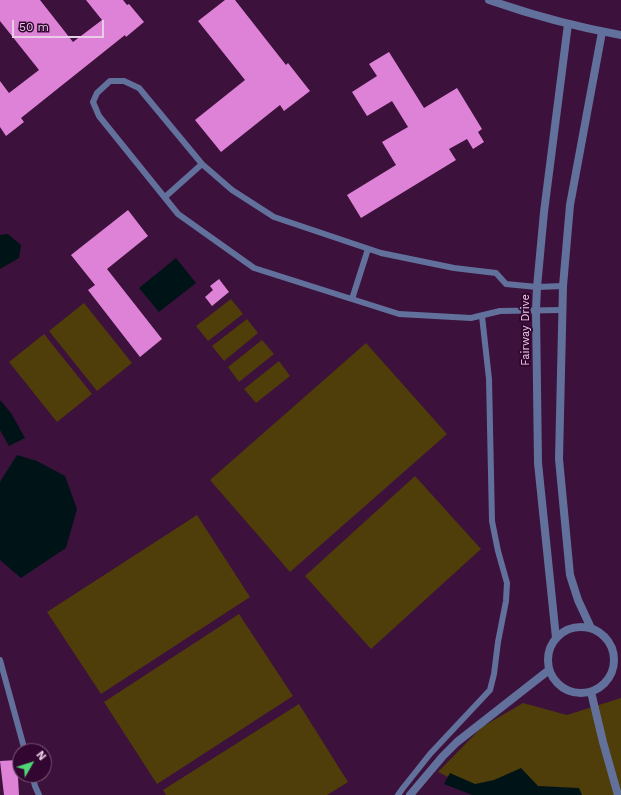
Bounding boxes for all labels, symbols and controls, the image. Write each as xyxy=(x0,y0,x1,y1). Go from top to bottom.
scale bar xyxy=(14,12,106,38)
text: 50 m xyxy=(19,20,49,34)
street label: Fairway Drive xyxy=(519,294,533,366)
north arrow xyxy=(12,743,52,783)
text: N xyxy=(33,749,49,763)

